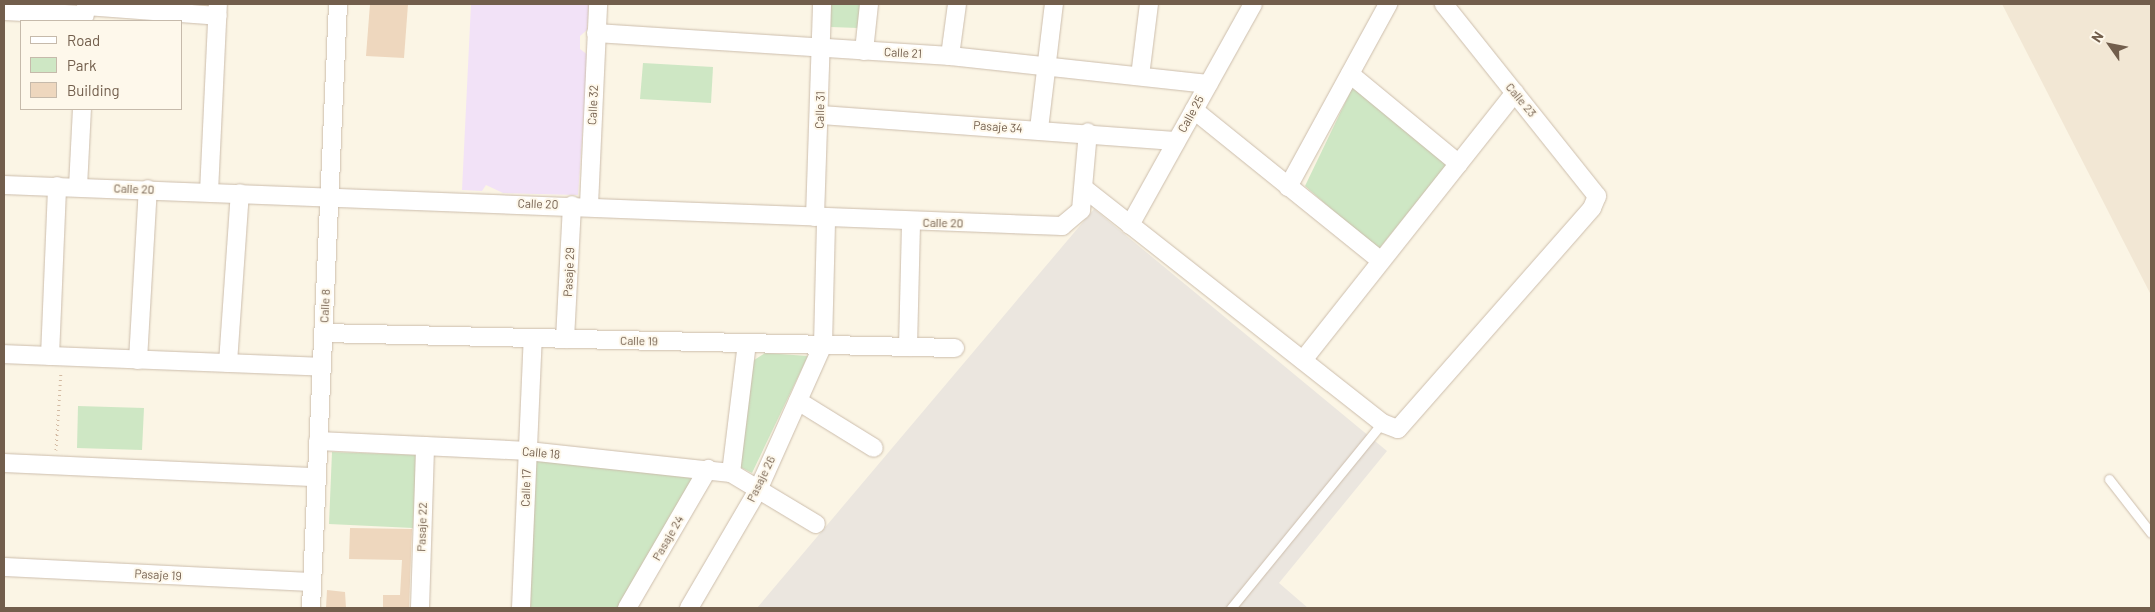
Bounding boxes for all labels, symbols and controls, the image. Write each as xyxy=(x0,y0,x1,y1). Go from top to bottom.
legend xyxy=(20,20,182,110)
north arrow xyxy=(2085,20,2135,70)
text: N xyxy=(2087,28,2107,45)
text: Road xyxy=(67,31,100,49)
street label: Calle 21 xyxy=(884,45,922,61)
text: Park xyxy=(67,56,96,74)
street label: Calle 23 xyxy=(1503,80,1539,120)
text: Building xyxy=(67,81,120,99)
street label: Calle 32 xyxy=(585,85,601,125)
street label: Calle 31 xyxy=(812,91,828,129)
street label: Calle 25 xyxy=(1175,93,1207,135)
street label: Pasaje 34 xyxy=(973,118,1023,136)
street label: Calle 20 xyxy=(113,181,155,197)
street label: Calle 20 xyxy=(517,196,559,212)
street label: Calle 20 xyxy=(922,215,964,231)
street label: Pasaje 29 xyxy=(561,247,577,297)
street label: Calle 8 xyxy=(317,289,333,323)
street label: Calle 19 xyxy=(620,333,658,349)
street label: Calle 18 xyxy=(521,444,561,462)
street label: Pasaje 26 xyxy=(744,454,778,504)
street label: Calle 17 xyxy=(518,469,534,507)
street label: Pasaje 22 xyxy=(414,502,430,552)
street label: Pasaje 24 xyxy=(649,513,687,563)
street label: Pasaje 19 xyxy=(134,567,182,583)

